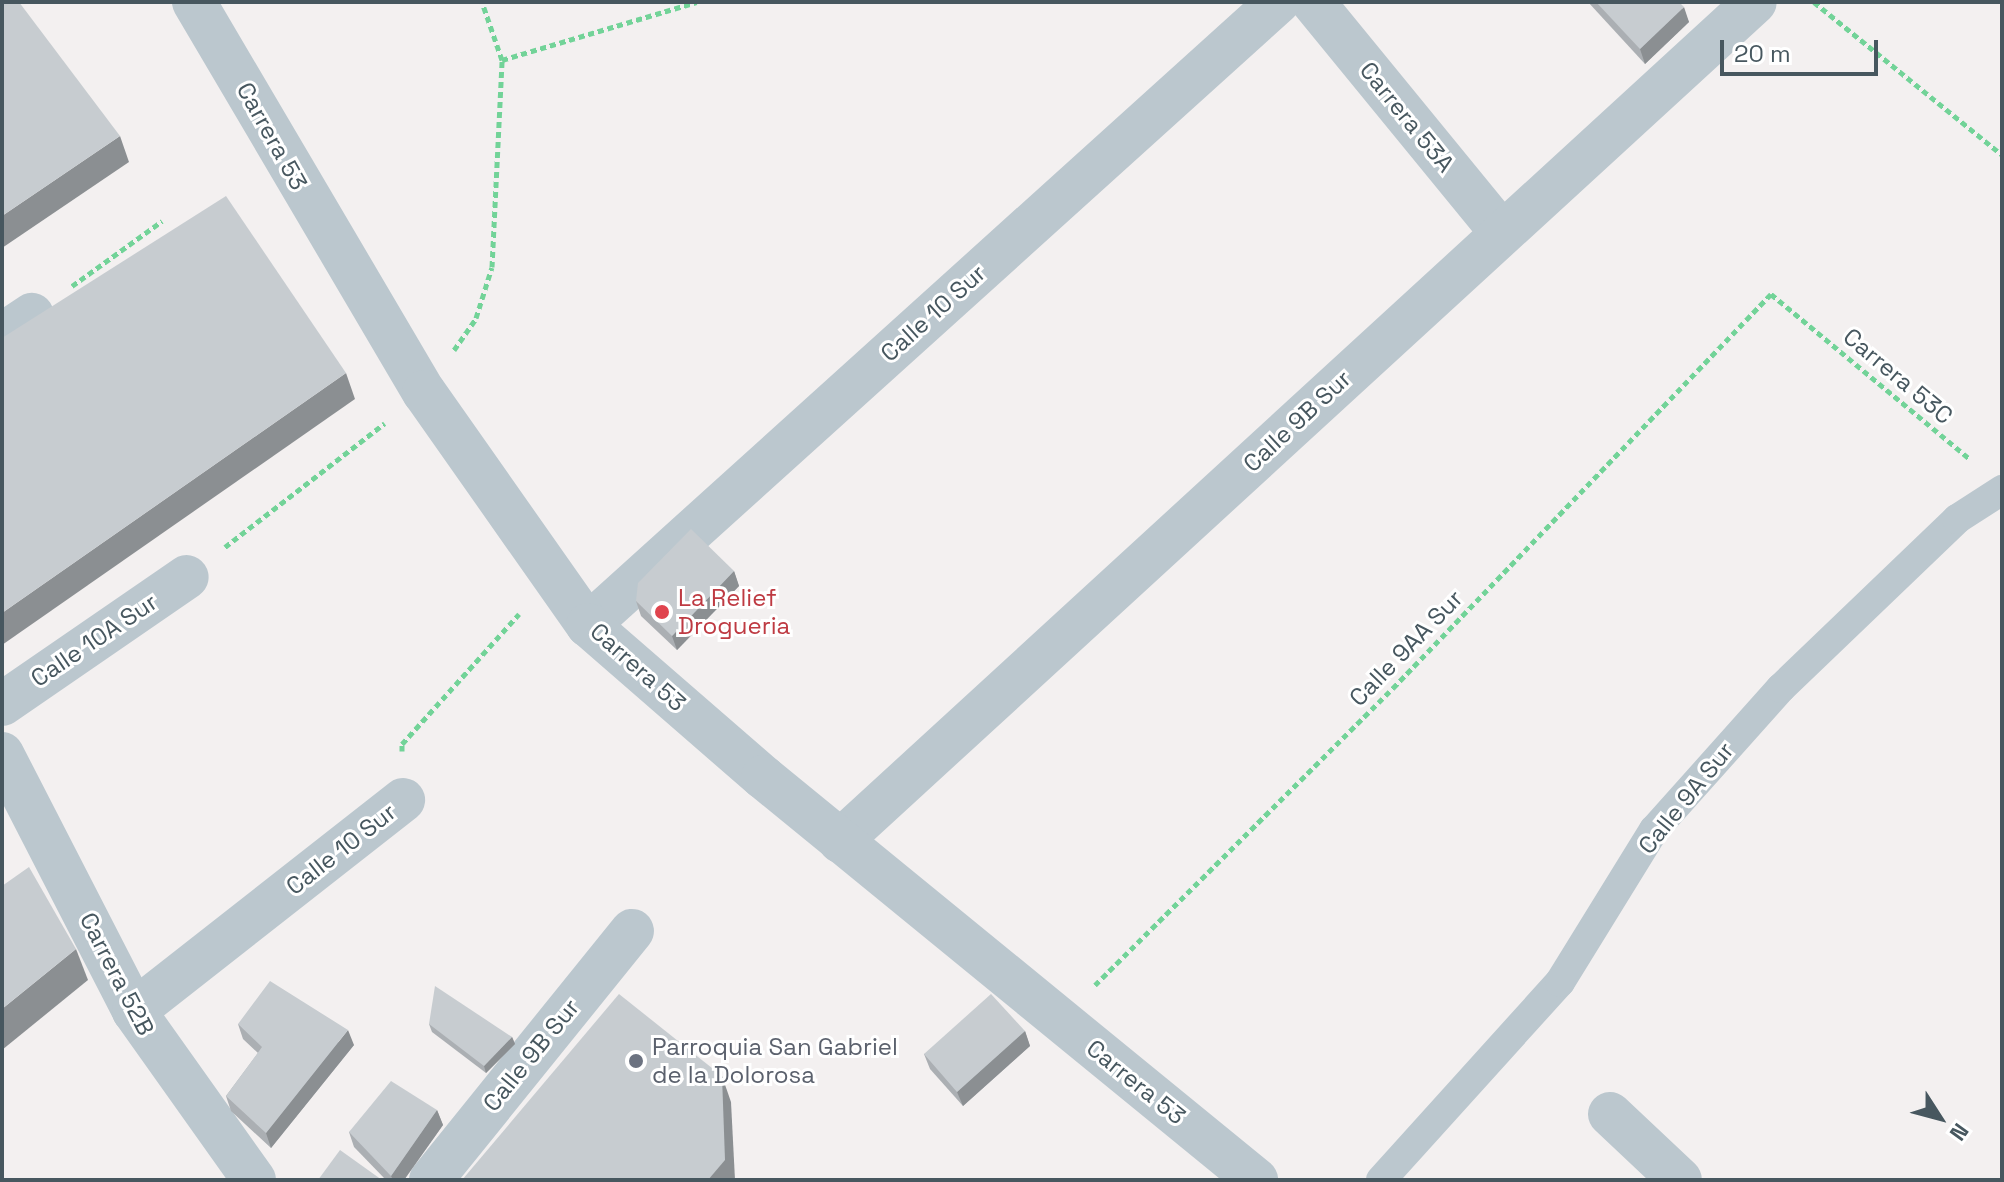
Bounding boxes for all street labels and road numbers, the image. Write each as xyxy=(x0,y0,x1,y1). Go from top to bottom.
street label: Carrera 53A xyxy=(1354,56,1460,178)
street label: Carrera 53 xyxy=(231,77,313,195)
street label: Calle 10 Sur xyxy=(875,258,991,368)
street label: Carrera 53C xyxy=(1837,322,1959,430)
street label: Calle 9B Sur xyxy=(1237,364,1357,478)
street label: Calle 9AA Sur xyxy=(1343,584,1469,712)
street label: Calle 10A Sur xyxy=(25,587,163,693)
street label: Carrera 53 xyxy=(584,617,692,717)
street label: Calle 9A Sur xyxy=(1632,736,1740,860)
street label: Calle 10 Sur xyxy=(280,797,402,901)
street label: Carrera 52B xyxy=(74,908,160,1040)
street label: Calle 9B Sur xyxy=(477,993,585,1117)
street label: Carrera 53 xyxy=(1081,1034,1191,1130)

